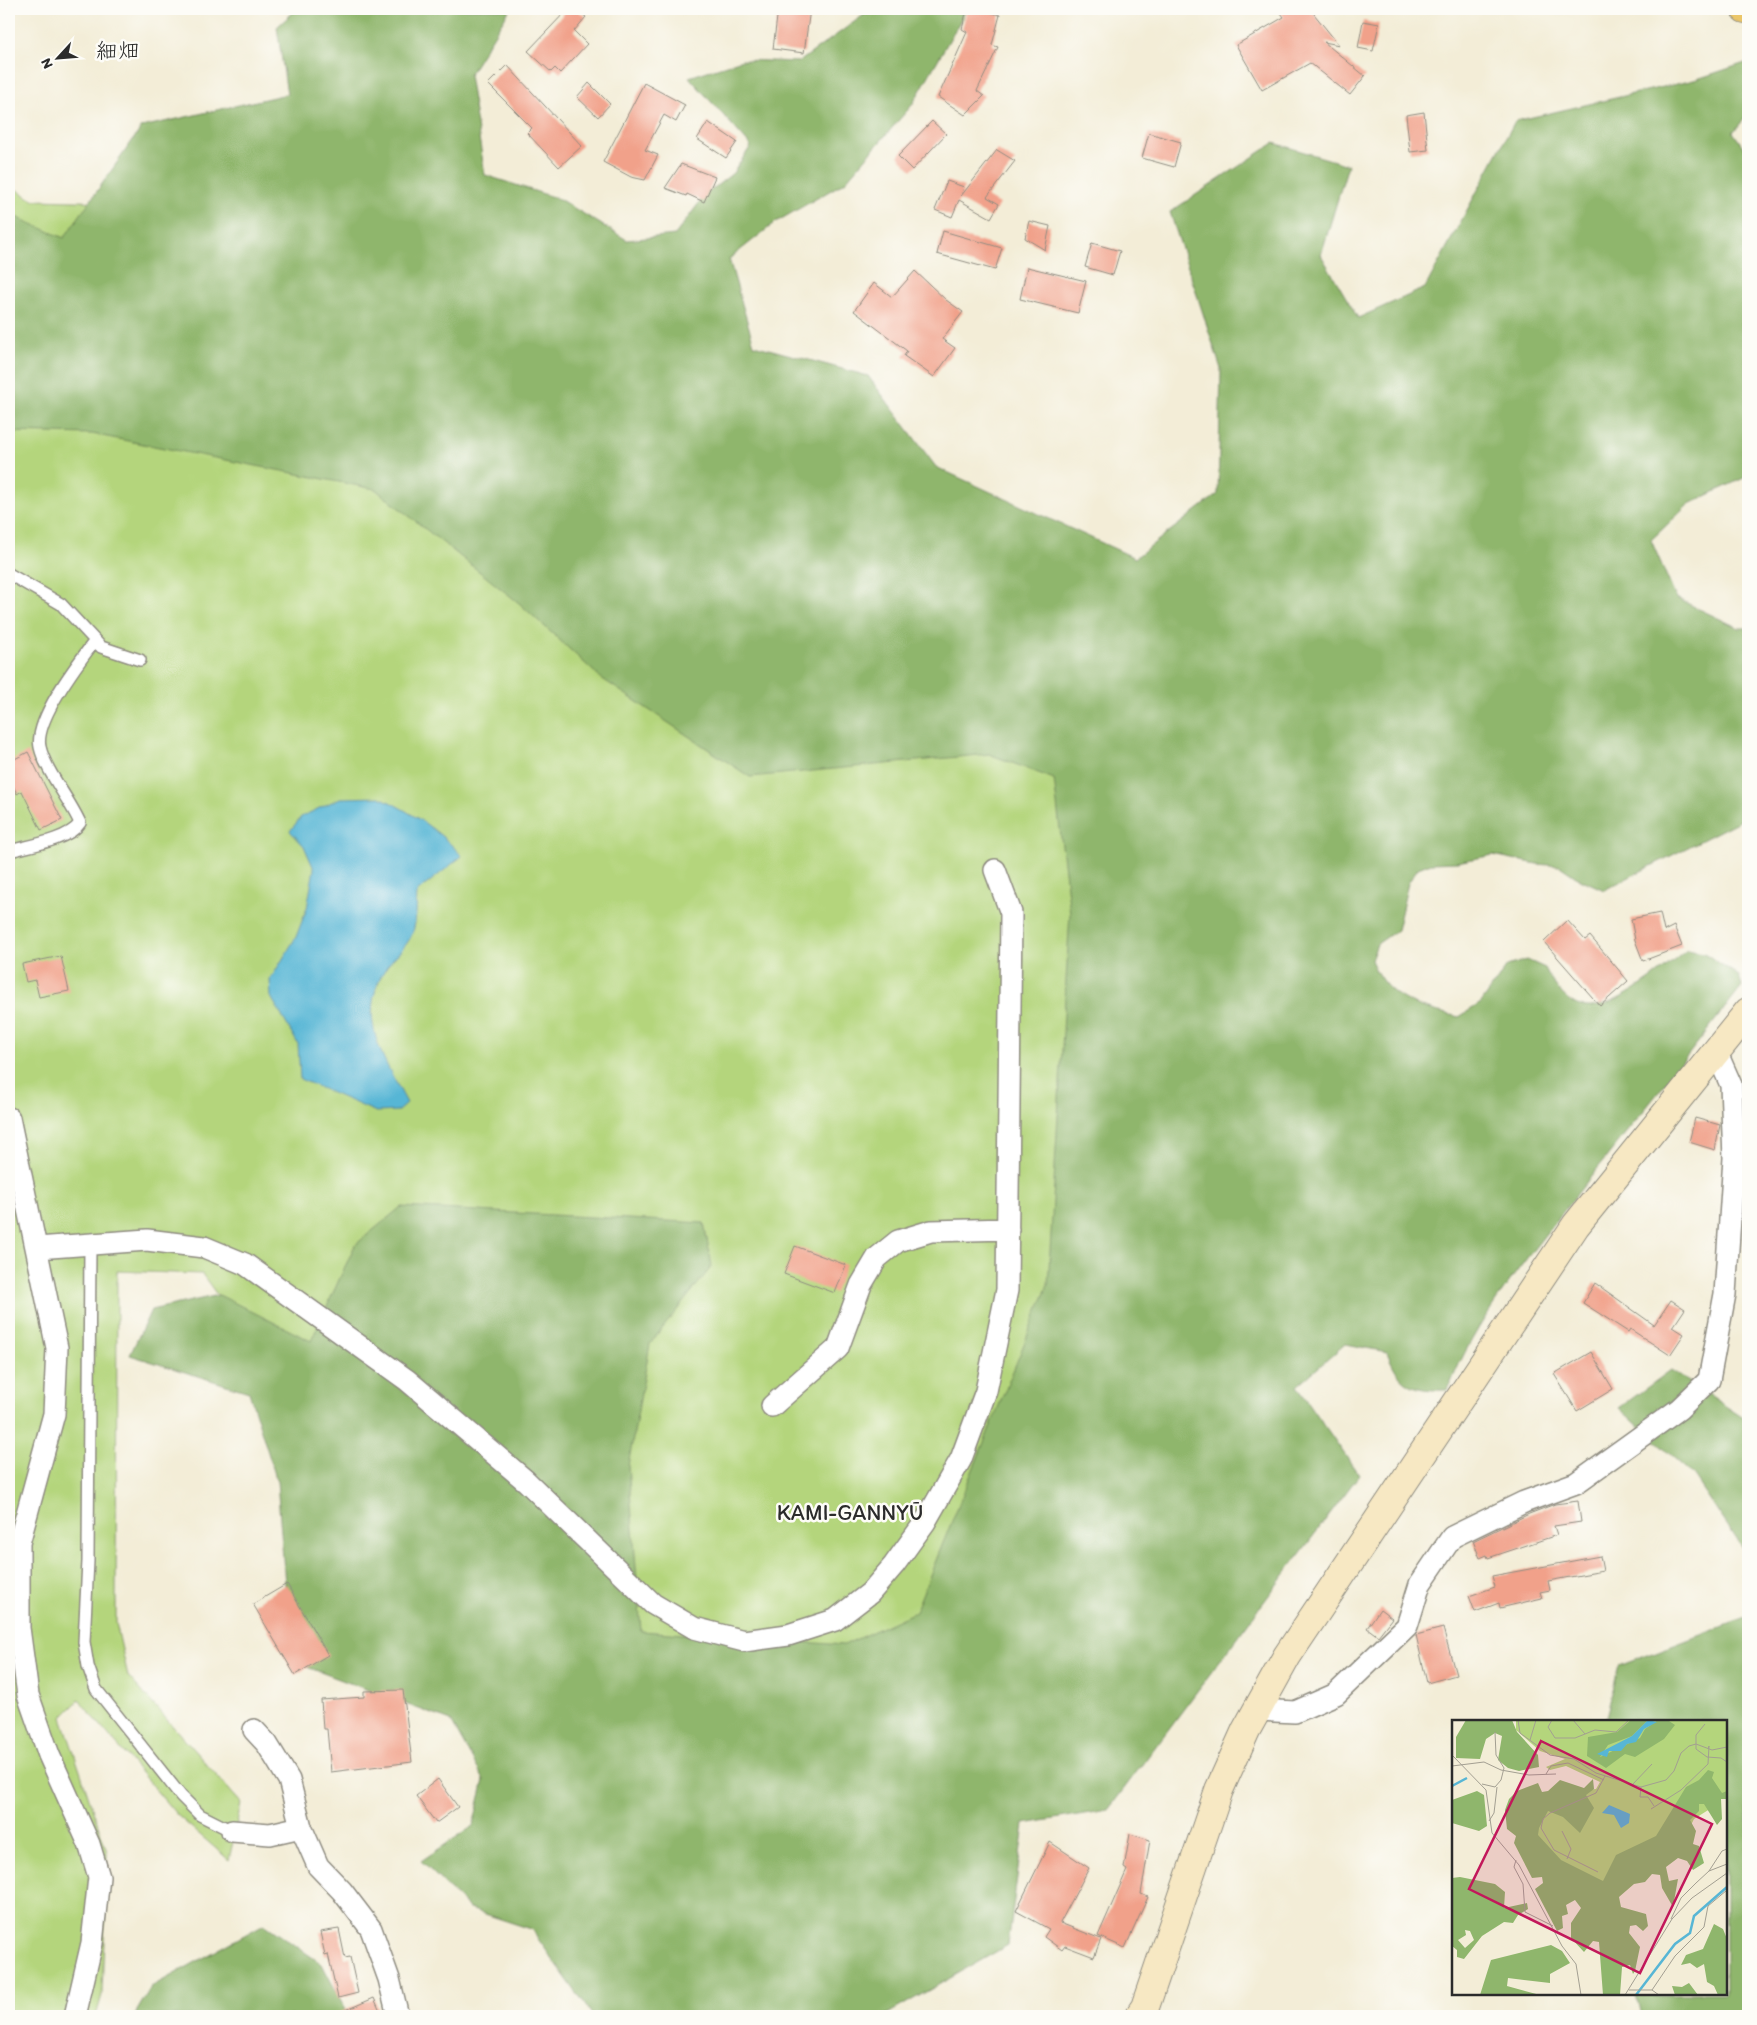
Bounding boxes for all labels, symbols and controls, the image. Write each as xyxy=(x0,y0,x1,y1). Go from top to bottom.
north arrow xyxy=(32,32,82,82)
district label: 細畑 xyxy=(96,37,140,64)
text: N xyxy=(37,56,56,71)
district label: KAMI-GANNYŪ xyxy=(777,1499,923,1526)
inset map xyxy=(1452,1720,1727,1995)

